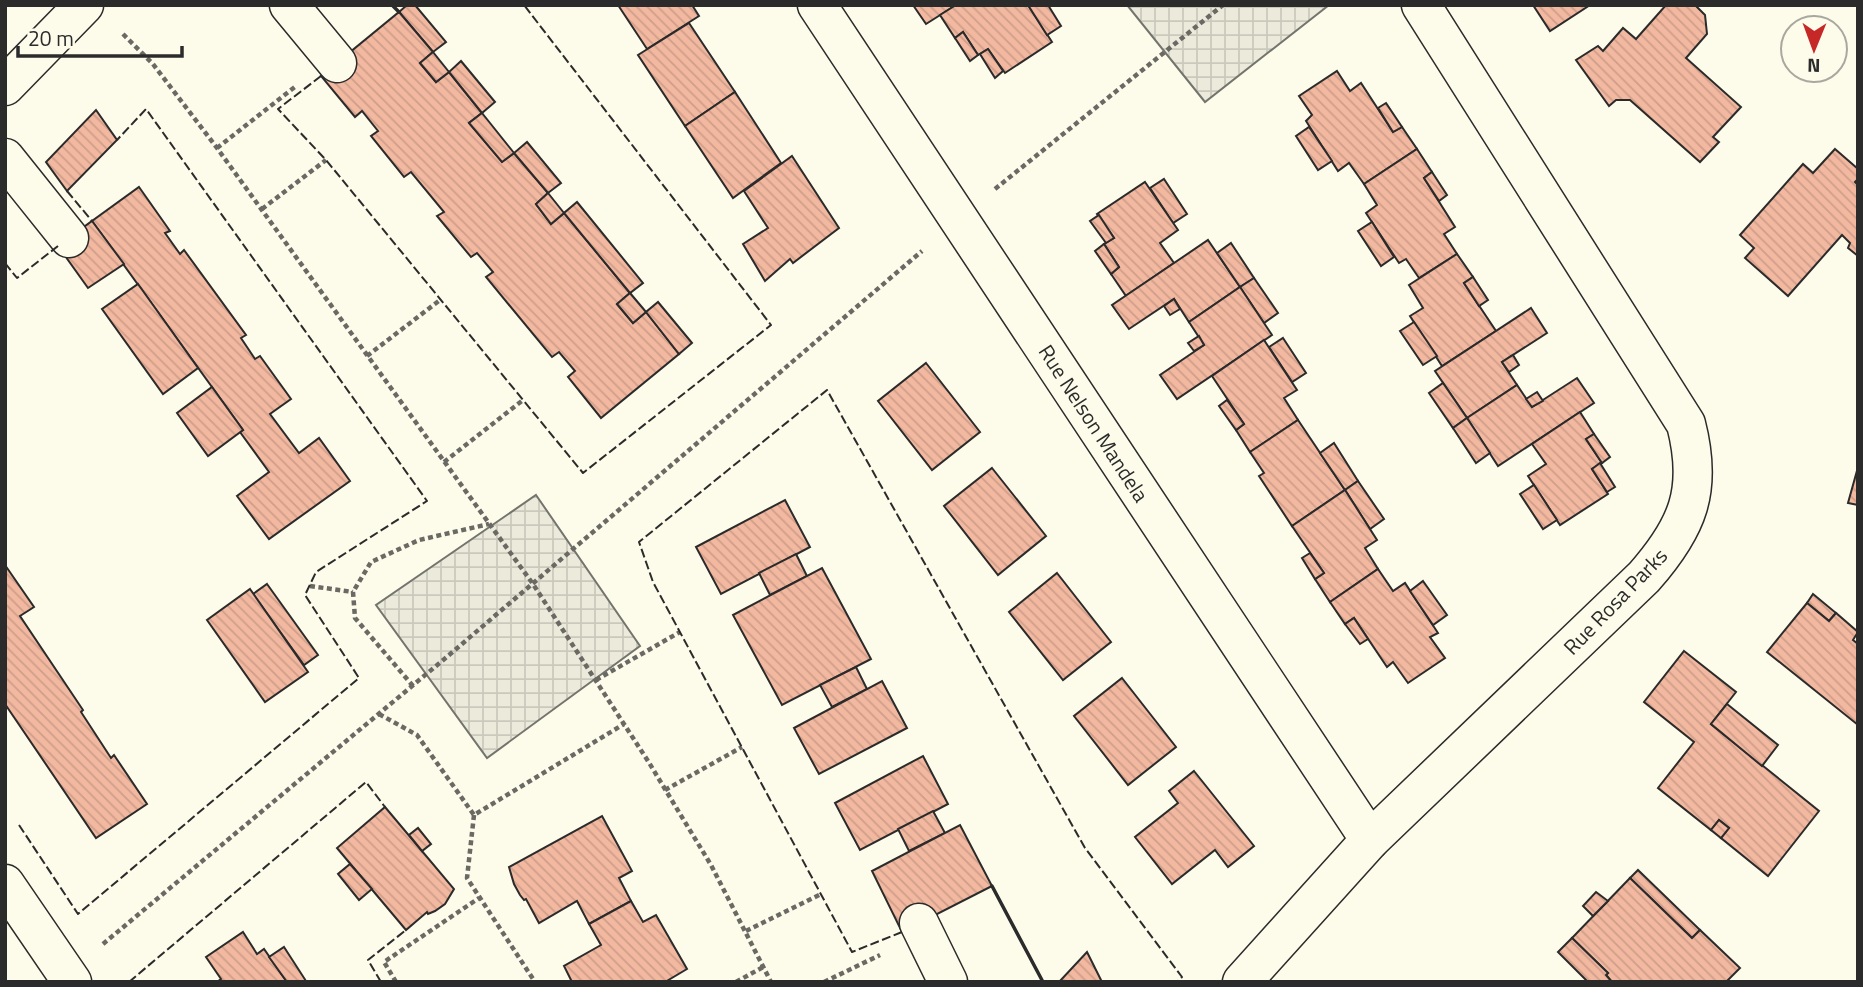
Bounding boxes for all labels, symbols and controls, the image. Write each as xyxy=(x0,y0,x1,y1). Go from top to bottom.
scale bar xyxy=(18,14,182,58)
north arrow xyxy=(1779,14,1849,84)
text: 20 m xyxy=(28,22,74,54)
text: N xyxy=(1807,52,1821,81)
street label: Rue Nelson Mandela xyxy=(1031,338,1157,508)
street label: Rue Rosa Parks xyxy=(1556,540,1674,662)

